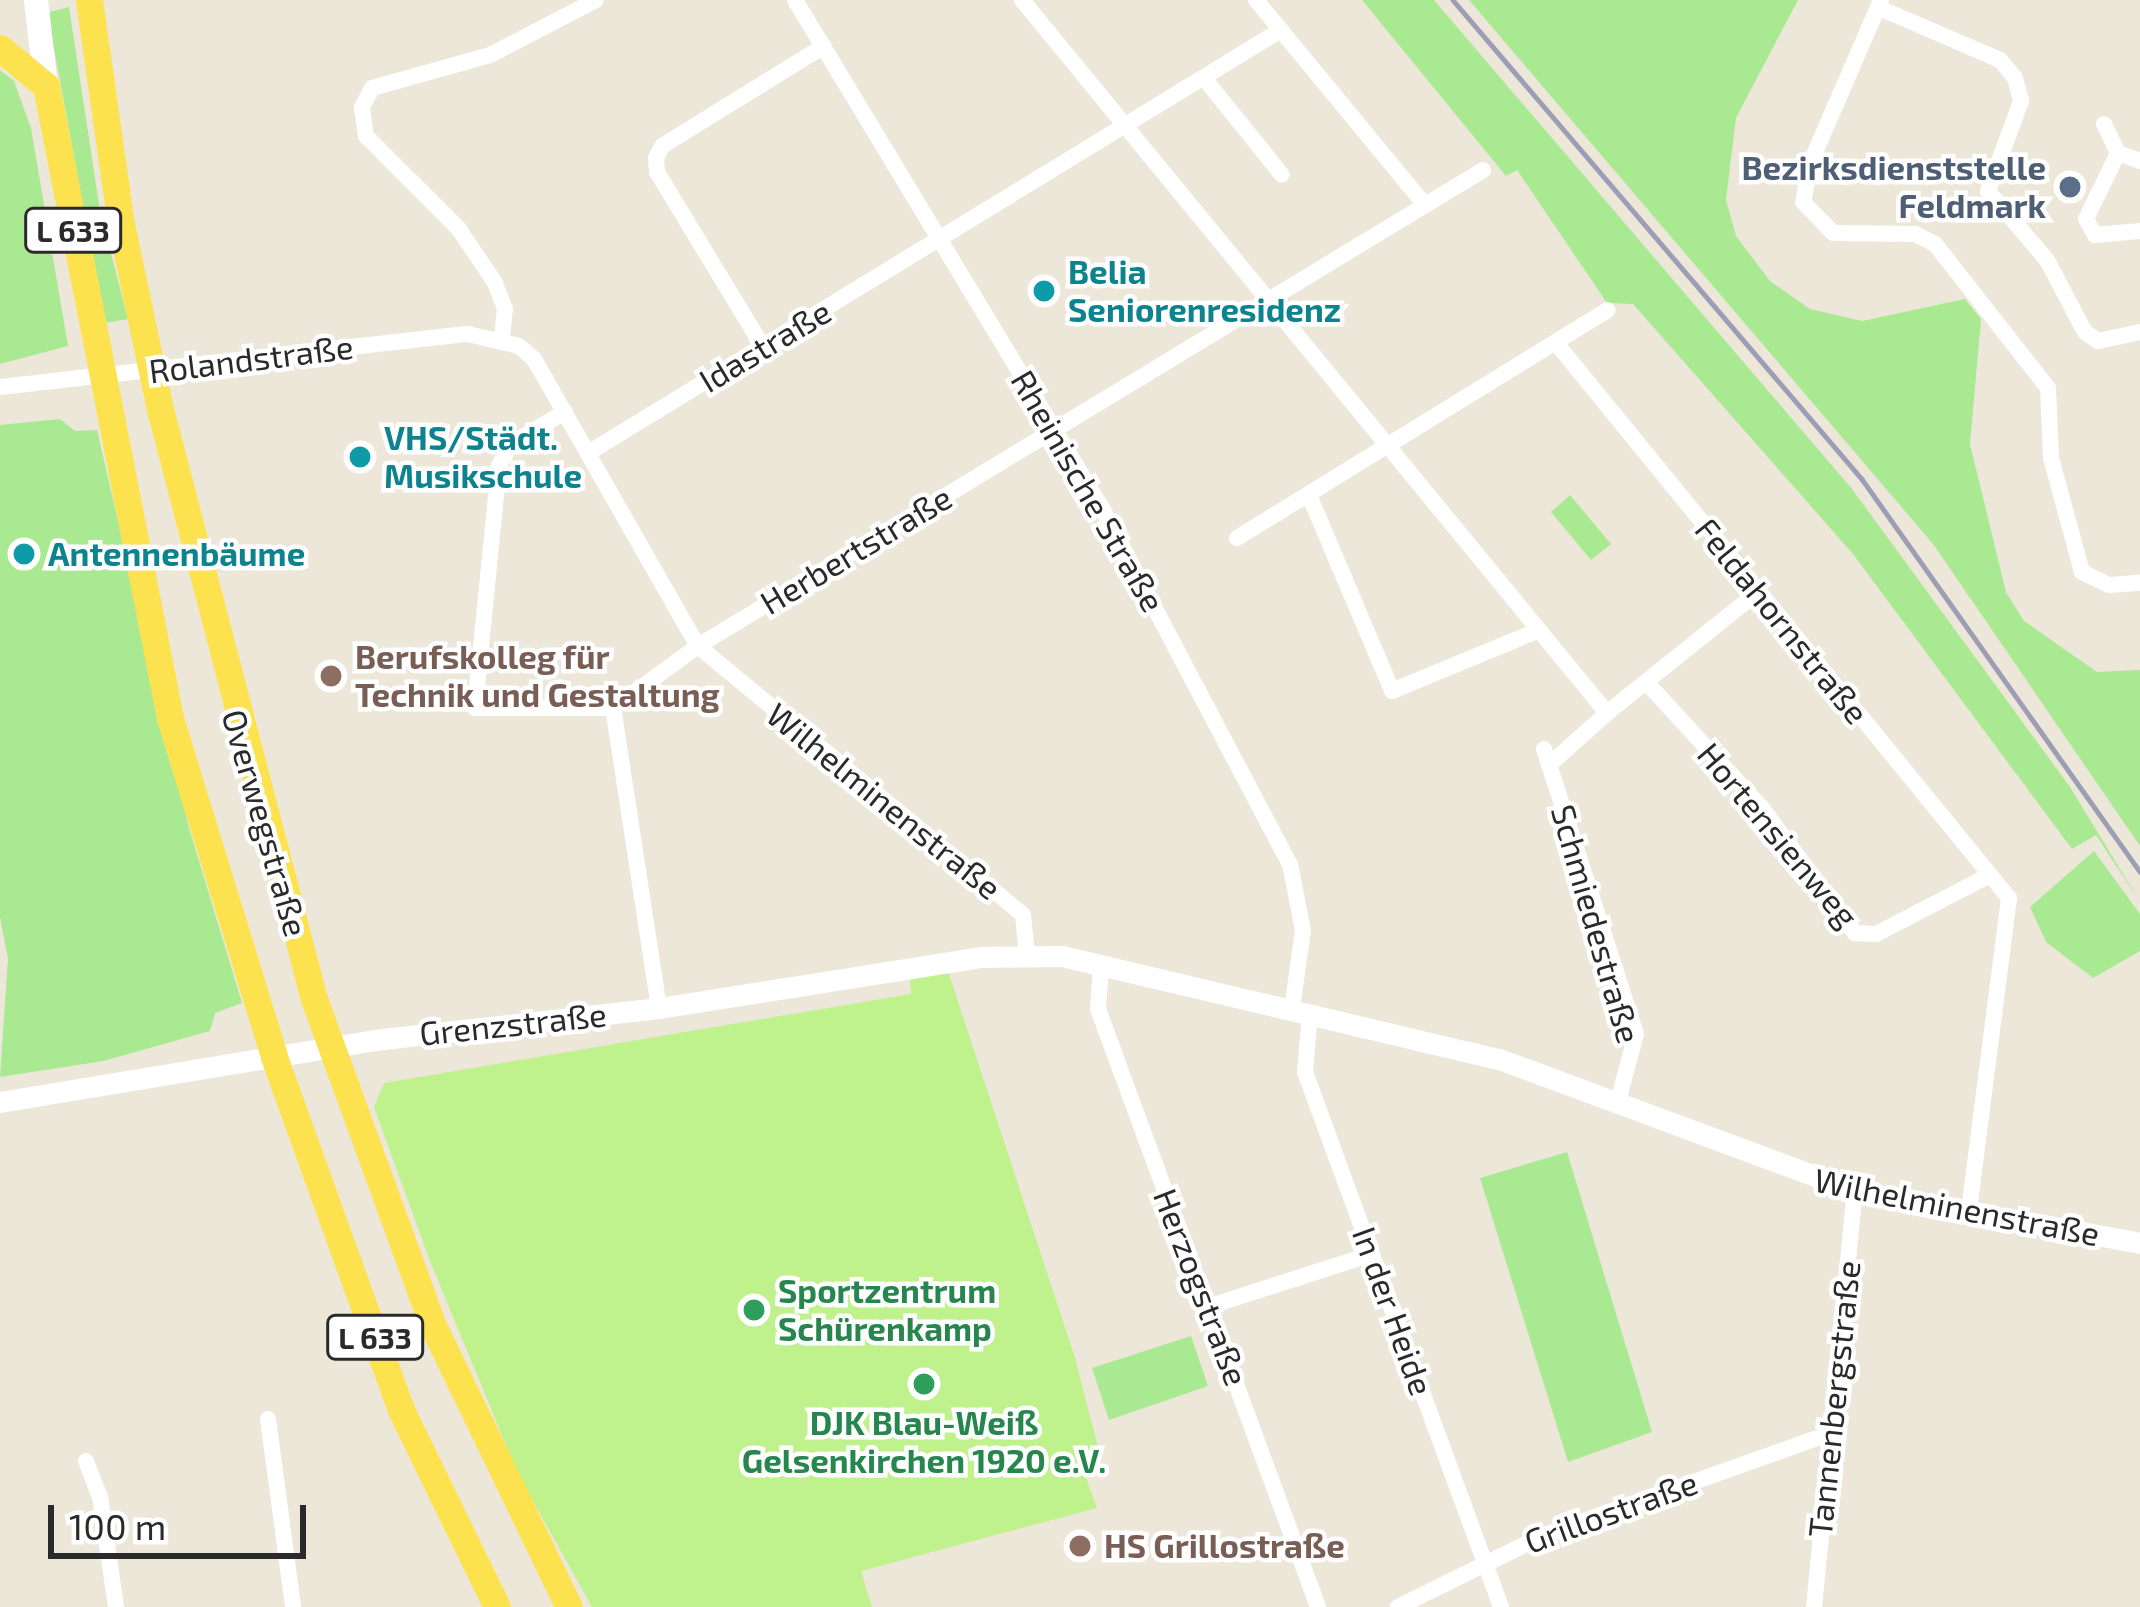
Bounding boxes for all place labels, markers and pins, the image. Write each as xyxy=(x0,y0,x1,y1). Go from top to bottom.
place label: Bezirksdienststelle Feldmark xyxy=(1742,148,2046,226)
marker: Bezirksdienststelle Feldmark xyxy=(2057,174,2083,200)
place label: Belia Seniorenresidenz xyxy=(1068,252,1341,330)
marker: Belia Seniorenresidenz xyxy=(1031,278,1057,304)
place label: VHS/Städt. Musikschule xyxy=(384,418,582,496)
marker: VHS/Städt. Musikschule xyxy=(347,444,373,470)
place label: Antennenbäume xyxy=(48,534,305,574)
marker: Antennenbäume xyxy=(11,541,37,567)
place label: Berufskolleg für Technik und Gestaltung xyxy=(355,637,720,715)
marker: Berufskolleg für Technik und Gestaltung xyxy=(318,663,344,689)
place label: Sportzentrum Schürenkamp xyxy=(778,1271,996,1349)
marker: Sportzentrum Schürenkamp xyxy=(741,1297,767,1323)
marker: DJK Blau-Weiß Gelsenkirchen 1920 e.V. xyxy=(911,1371,937,1397)
place label: DJK Blau-Weiß Gelsenkirchen 1920 e.V. xyxy=(742,1403,1106,1481)
place label: HS Grillostraße xyxy=(1104,1526,1345,1566)
marker: HS Grillostraße xyxy=(1067,1533,1093,1559)

